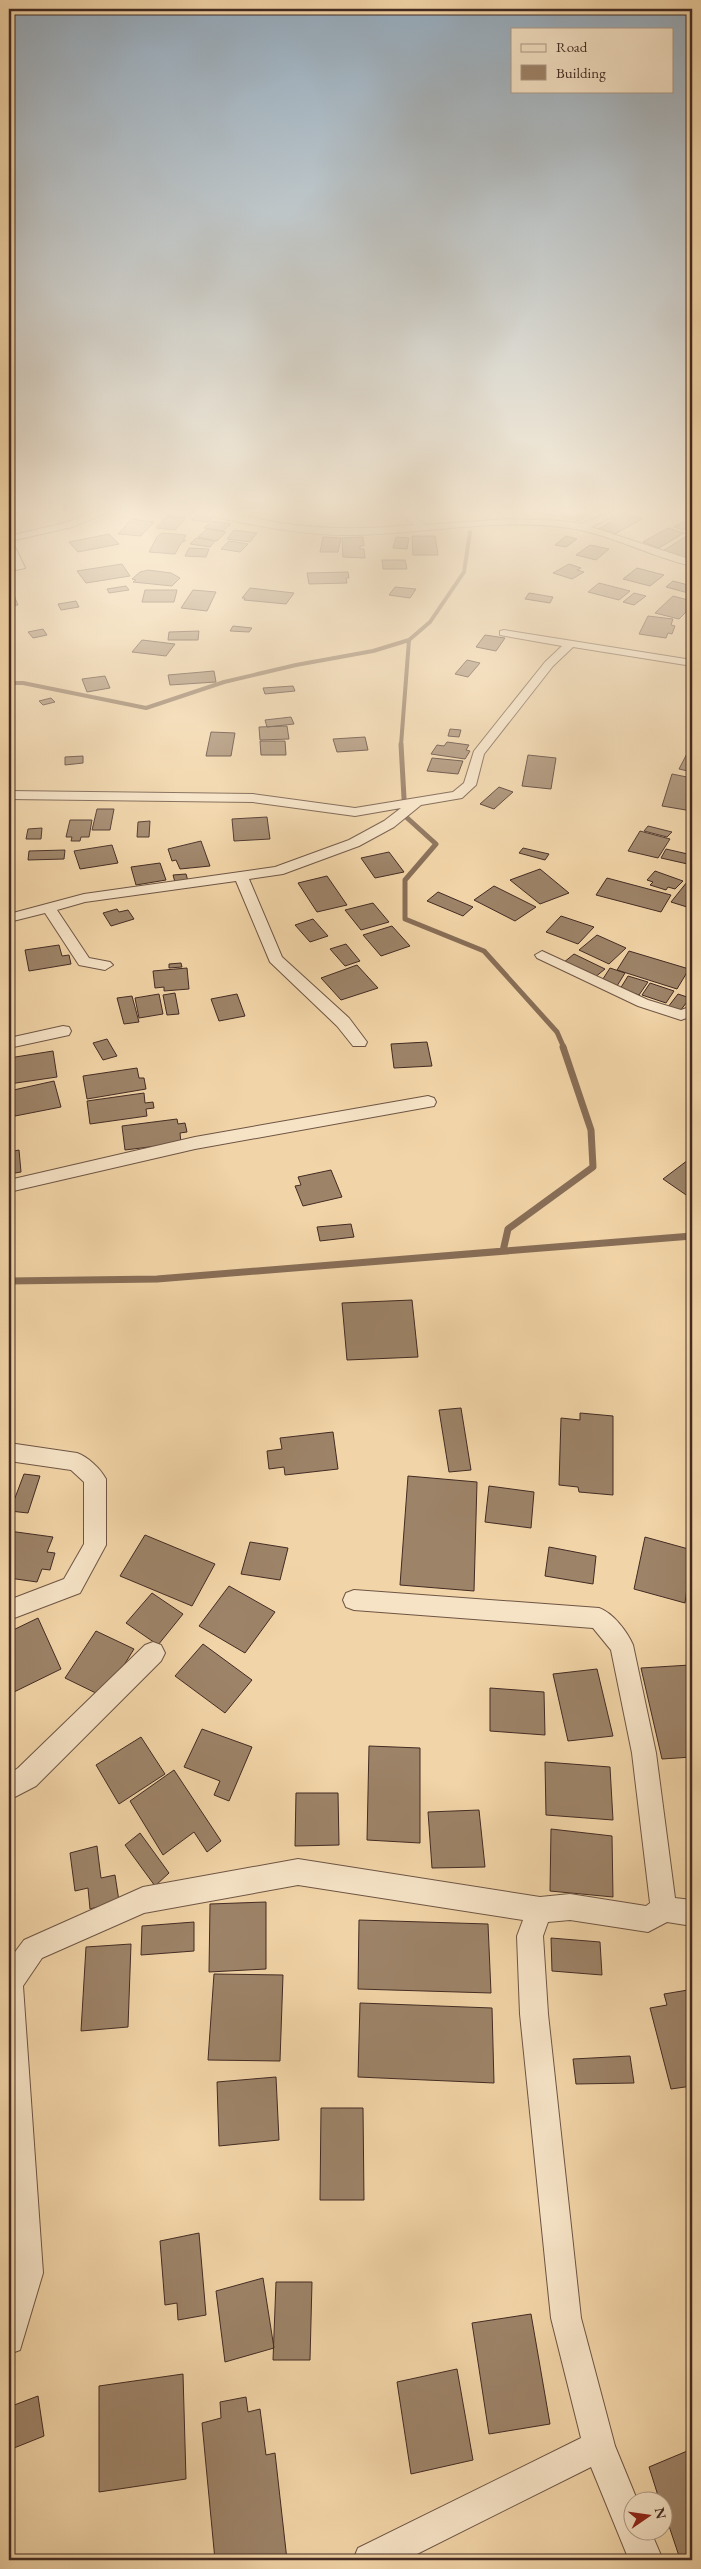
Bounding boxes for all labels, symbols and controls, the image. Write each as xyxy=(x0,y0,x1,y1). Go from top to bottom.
legend xyxy=(511,28,674,92)
text: Road xyxy=(556,37,588,56)
text: Building xyxy=(556,63,606,82)
north arrow xyxy=(624,2492,674,2542)
text: N xyxy=(651,2506,671,2521)

